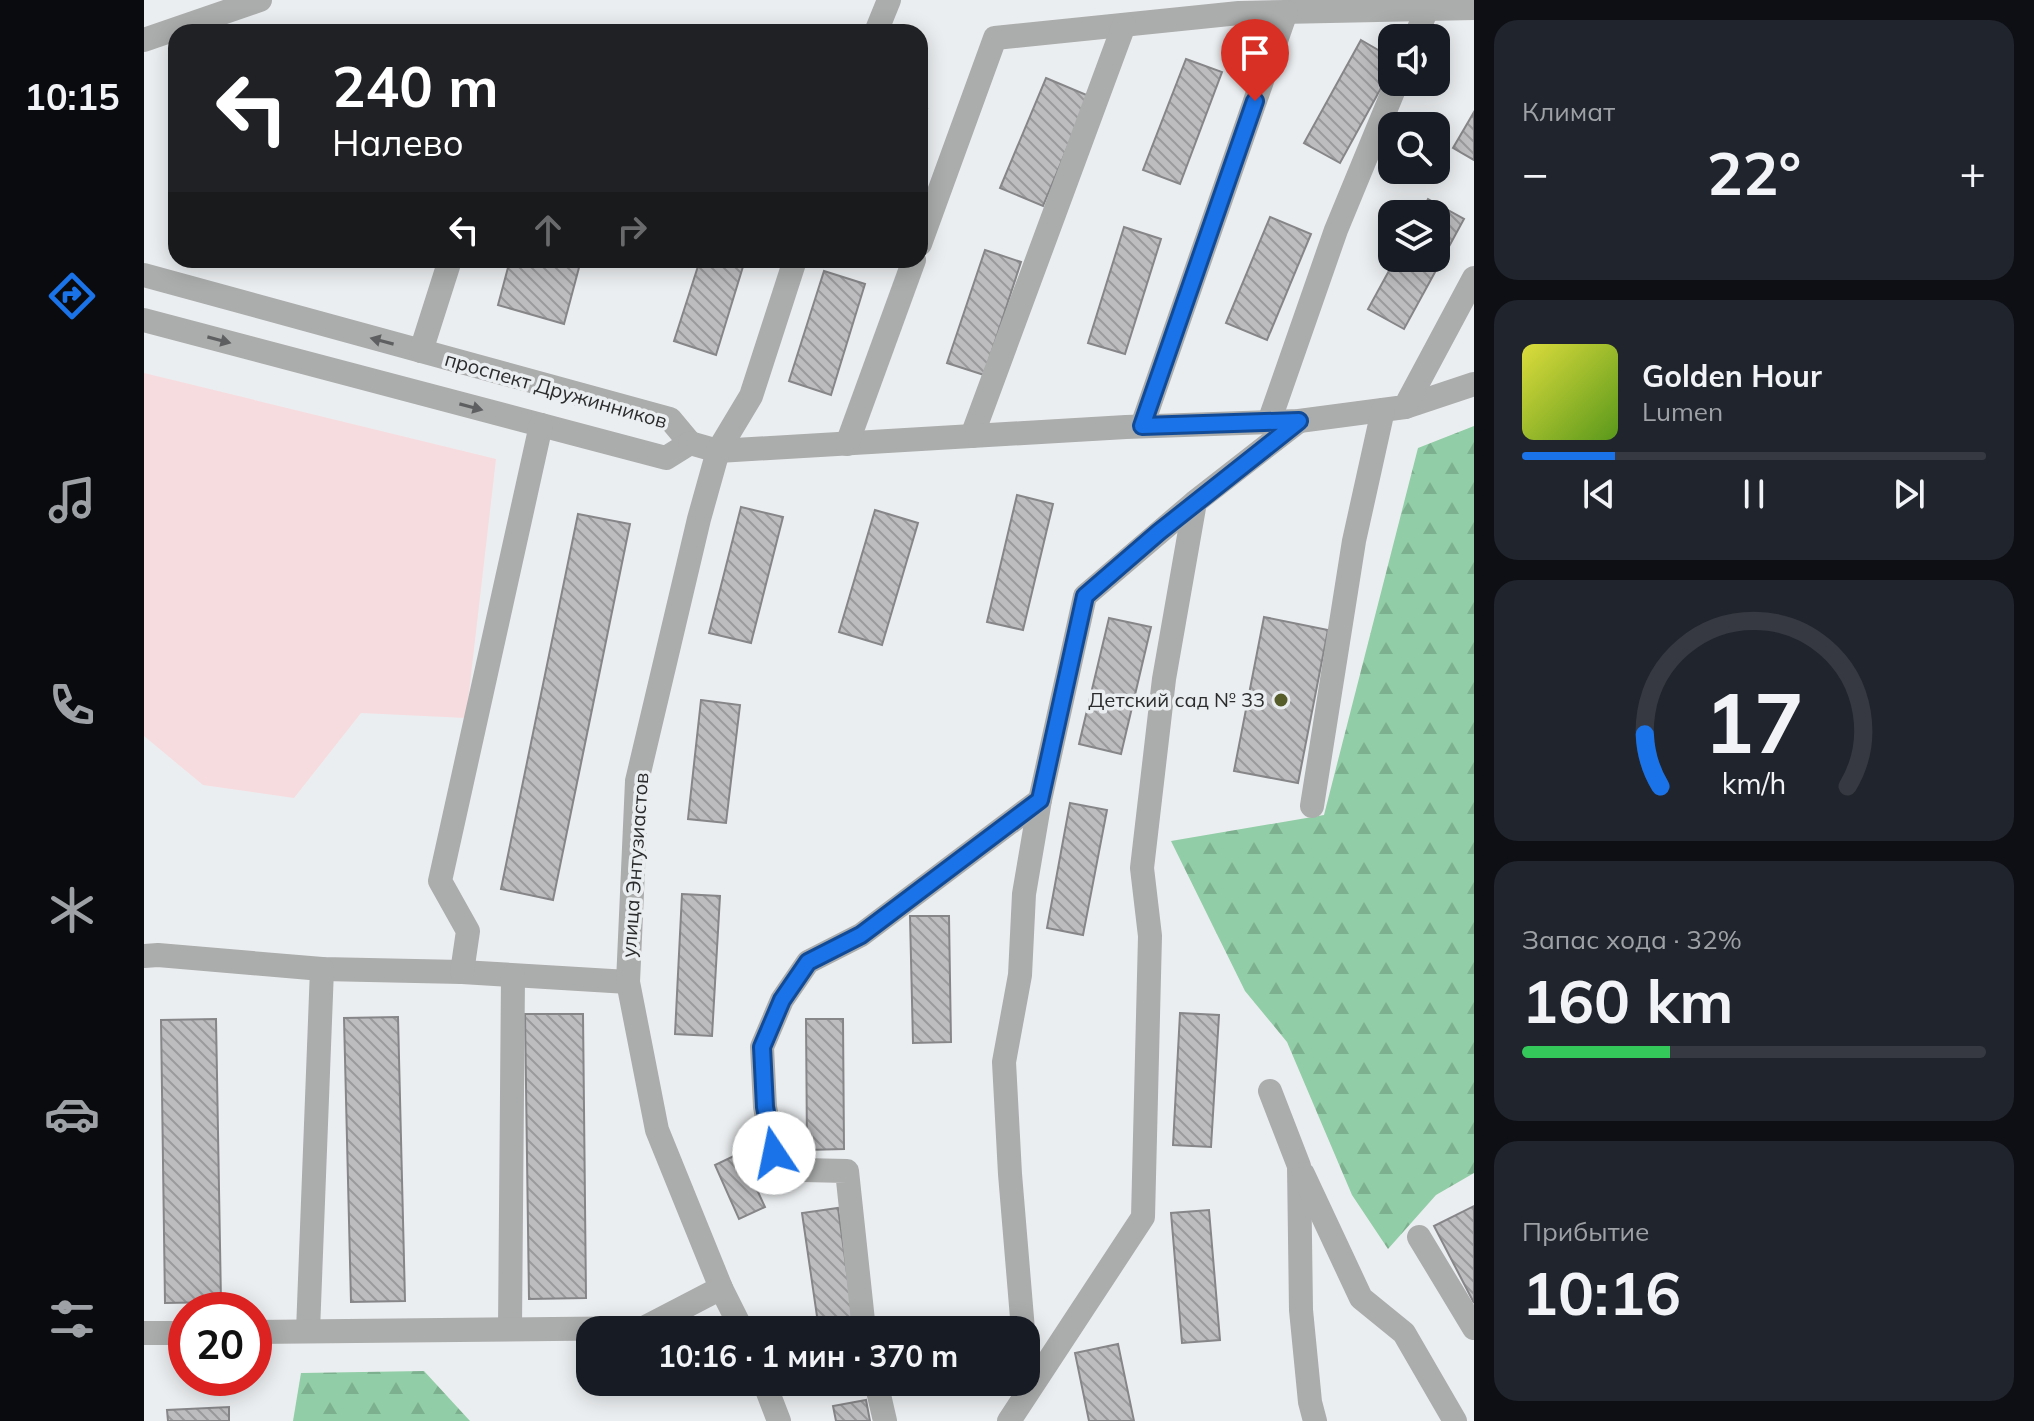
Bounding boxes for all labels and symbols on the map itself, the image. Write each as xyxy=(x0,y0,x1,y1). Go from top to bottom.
pin xyxy=(1221,19,1289,101)
one-way arrow xyxy=(208,334,232,347)
one-way arrow xyxy=(369,334,394,346)
street label: проспект Дружинников xyxy=(442,346,670,433)
one-way arrow xyxy=(458,401,483,413)
place label: Детский сад № 33 xyxy=(1088,687,1265,712)
marker: Детский сад № 33 xyxy=(1272,691,1290,709)
street label: улица Энтузиастов xyxy=(616,772,653,958)
position arrow xyxy=(732,1111,816,1195)
speed limit sign: 20 xyxy=(168,1292,272,1396)

